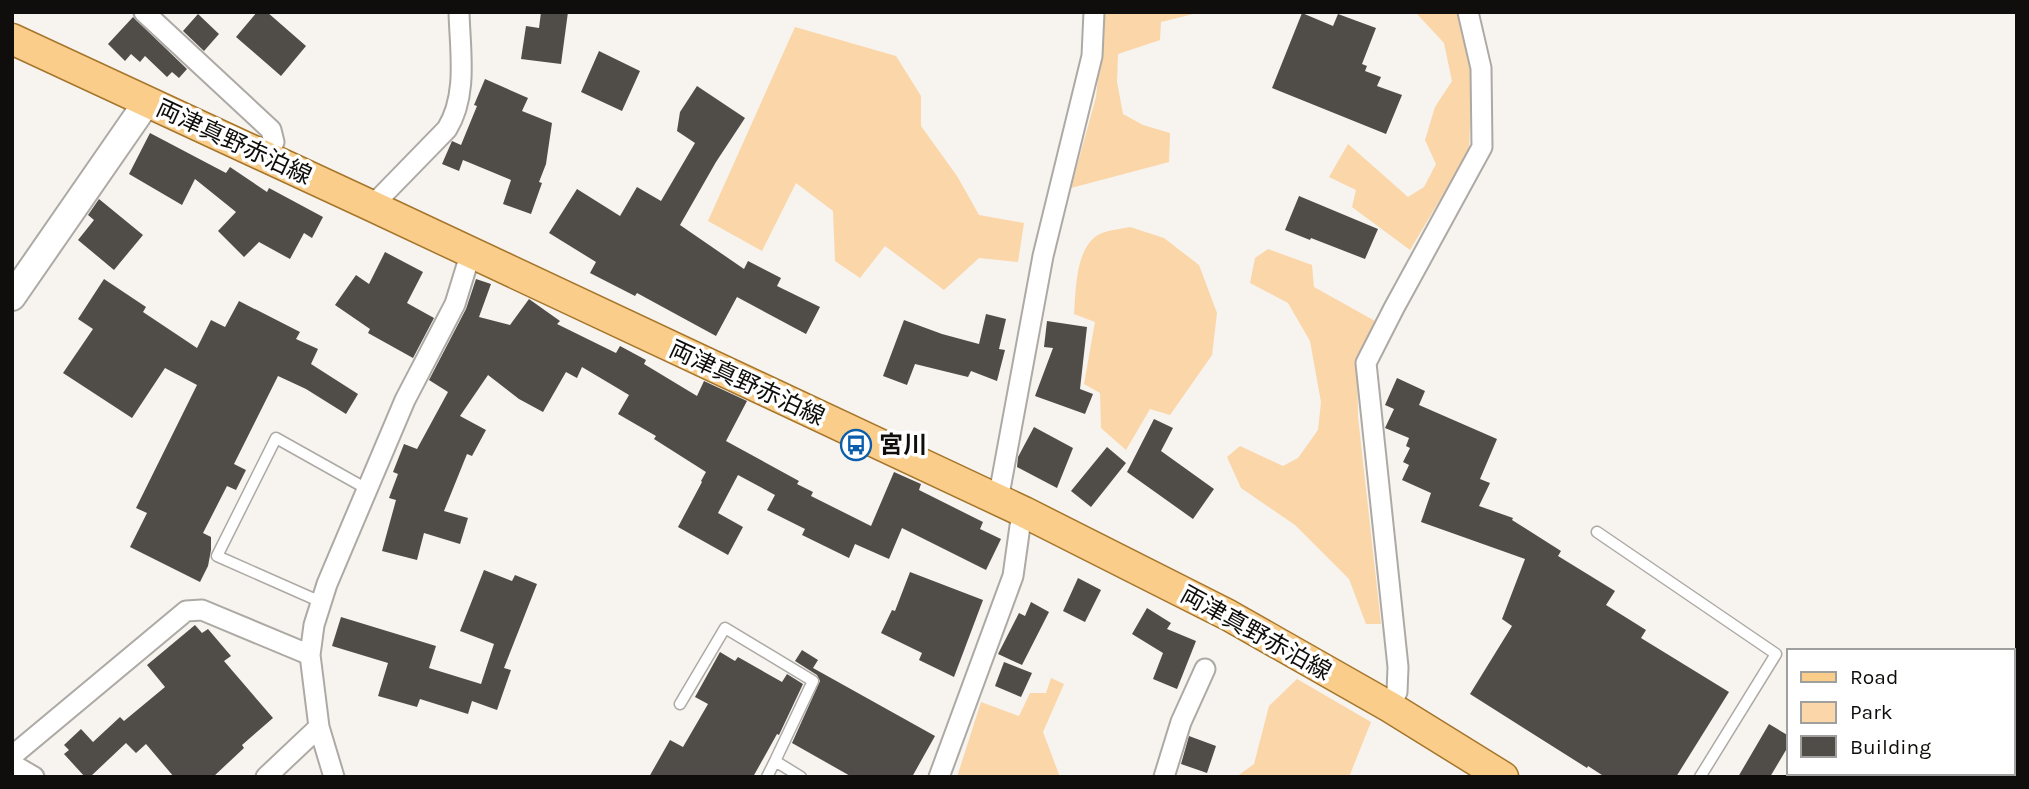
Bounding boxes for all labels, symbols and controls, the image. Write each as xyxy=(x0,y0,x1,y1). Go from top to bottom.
street label: 両津真野赤泊線 xyxy=(152,94,316,190)
street label: 両津真野赤泊線 xyxy=(665,335,829,431)
bus stop icon: 宮川 xyxy=(839,428,873,462)
place label: 宮川 xyxy=(879,431,927,459)
street label: 両津真野赤泊線 xyxy=(1176,580,1336,686)
legend xyxy=(1787,649,2015,775)
text: Road xyxy=(1850,665,1898,689)
text: Park xyxy=(1850,700,1893,724)
text: Building xyxy=(1850,735,1931,759)

